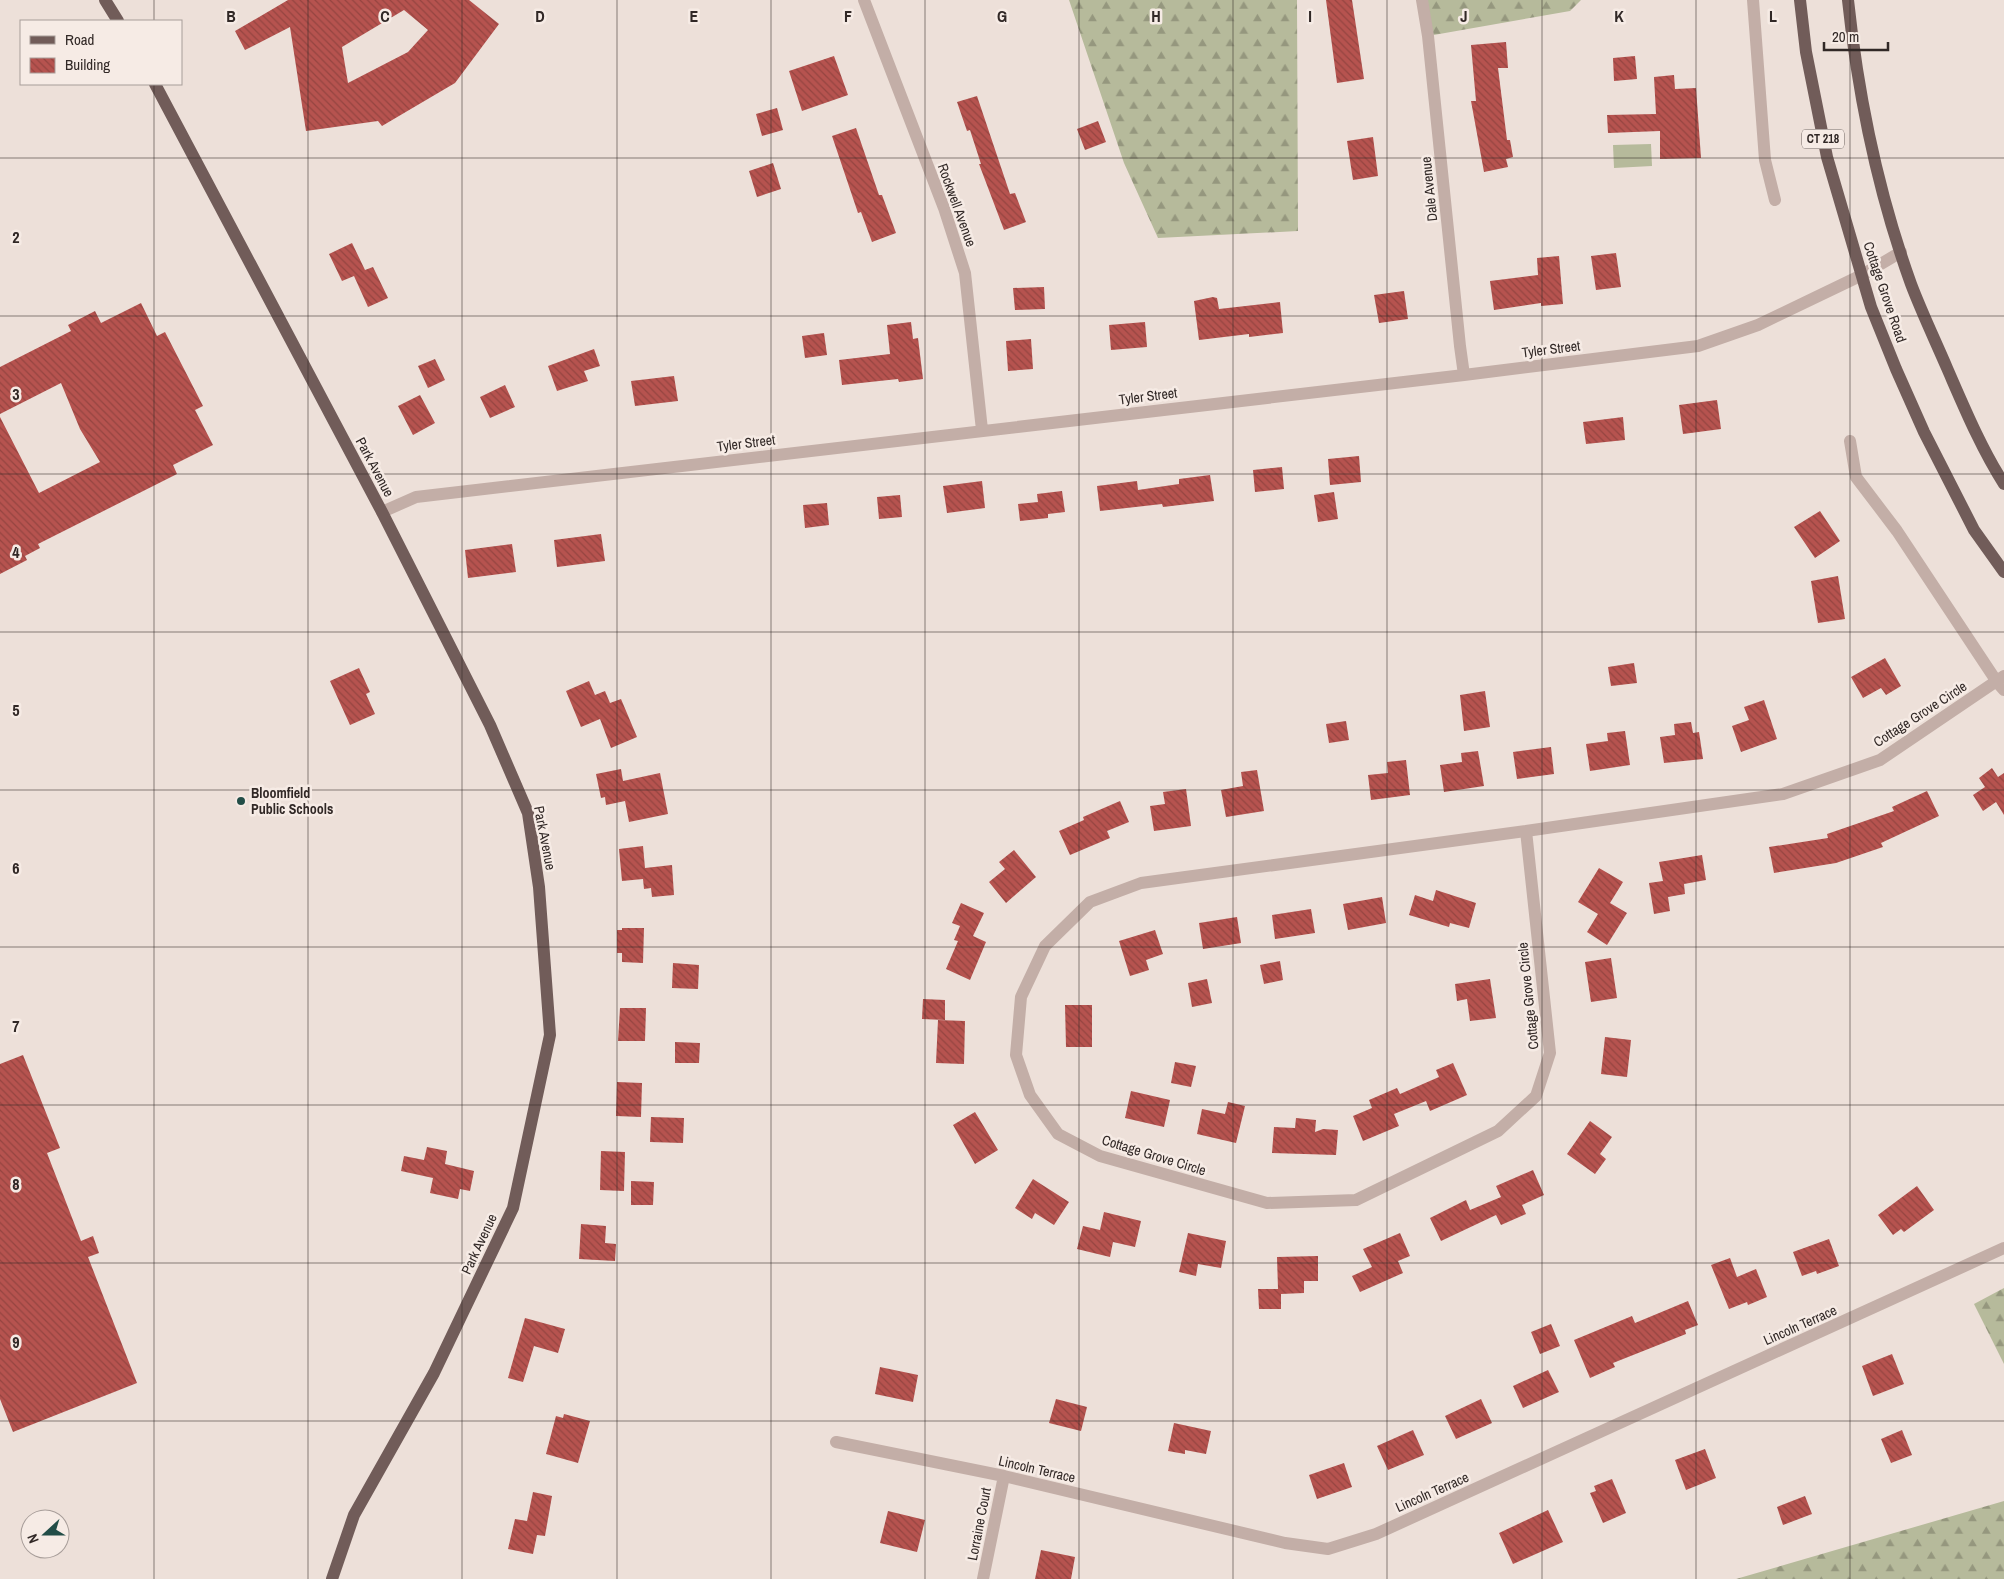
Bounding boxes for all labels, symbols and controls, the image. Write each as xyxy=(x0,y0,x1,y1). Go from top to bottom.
text: B xyxy=(226,5,236,27)
text: C xyxy=(380,5,390,27)
text: D xyxy=(535,5,545,27)
text: E xyxy=(690,5,699,27)
text: F xyxy=(844,5,852,27)
text: G xyxy=(997,5,1007,27)
text: H xyxy=(1151,5,1161,27)
text: I xyxy=(1308,5,1312,27)
text: J xyxy=(1460,5,1468,27)
text: K xyxy=(1614,5,1624,27)
text: L xyxy=(1769,5,1777,27)
legend xyxy=(20,20,182,85)
scale bar xyxy=(1824,20,1888,52)
text: 20 m xyxy=(1832,26,1859,47)
text: Road xyxy=(65,29,94,50)
text: Building xyxy=(65,54,110,75)
road number: CT 218 xyxy=(1802,130,1844,148)
street label: Dale Avenue xyxy=(1417,156,1441,222)
street label: Rockwell Avenue xyxy=(934,161,980,249)
text: 2 xyxy=(12,226,20,248)
street label: Cottage Grove Road xyxy=(1859,239,1911,345)
street label: Tyler Street xyxy=(1521,336,1581,362)
text: 3 xyxy=(12,383,20,405)
street label: Tyler Street xyxy=(1118,383,1178,409)
street label: Tyler Street xyxy=(716,430,776,456)
street label: Park Avenue xyxy=(352,434,398,500)
text: 4 xyxy=(12,541,20,563)
street label: Cottage Grove Circle xyxy=(1870,677,1970,751)
text: 5 xyxy=(12,699,20,721)
place label: Bloomfield Public Schools xyxy=(251,784,333,818)
marker: Bloomfield Public Schools xyxy=(235,795,247,807)
street label: Park Avenue xyxy=(530,804,560,872)
text: 6 xyxy=(12,857,20,879)
street label: Cottage Grove Circle xyxy=(1513,941,1543,1051)
text: 7 xyxy=(12,1015,20,1037)
street label: Cottage Grove Circle xyxy=(1100,1131,1208,1179)
text: 8 xyxy=(12,1173,20,1195)
street label: Park Avenue xyxy=(457,1211,501,1277)
street label: Lincoln Terrace xyxy=(1761,1301,1839,1349)
text: 9 xyxy=(12,1331,20,1353)
street label: Lincoln Terrace xyxy=(997,1451,1077,1487)
street label: Lincoln Terrace xyxy=(1393,1468,1471,1516)
street label: Lorraine Court xyxy=(963,1486,995,1562)
north arrow xyxy=(20,1509,70,1559)
text: N xyxy=(23,1532,43,1546)

